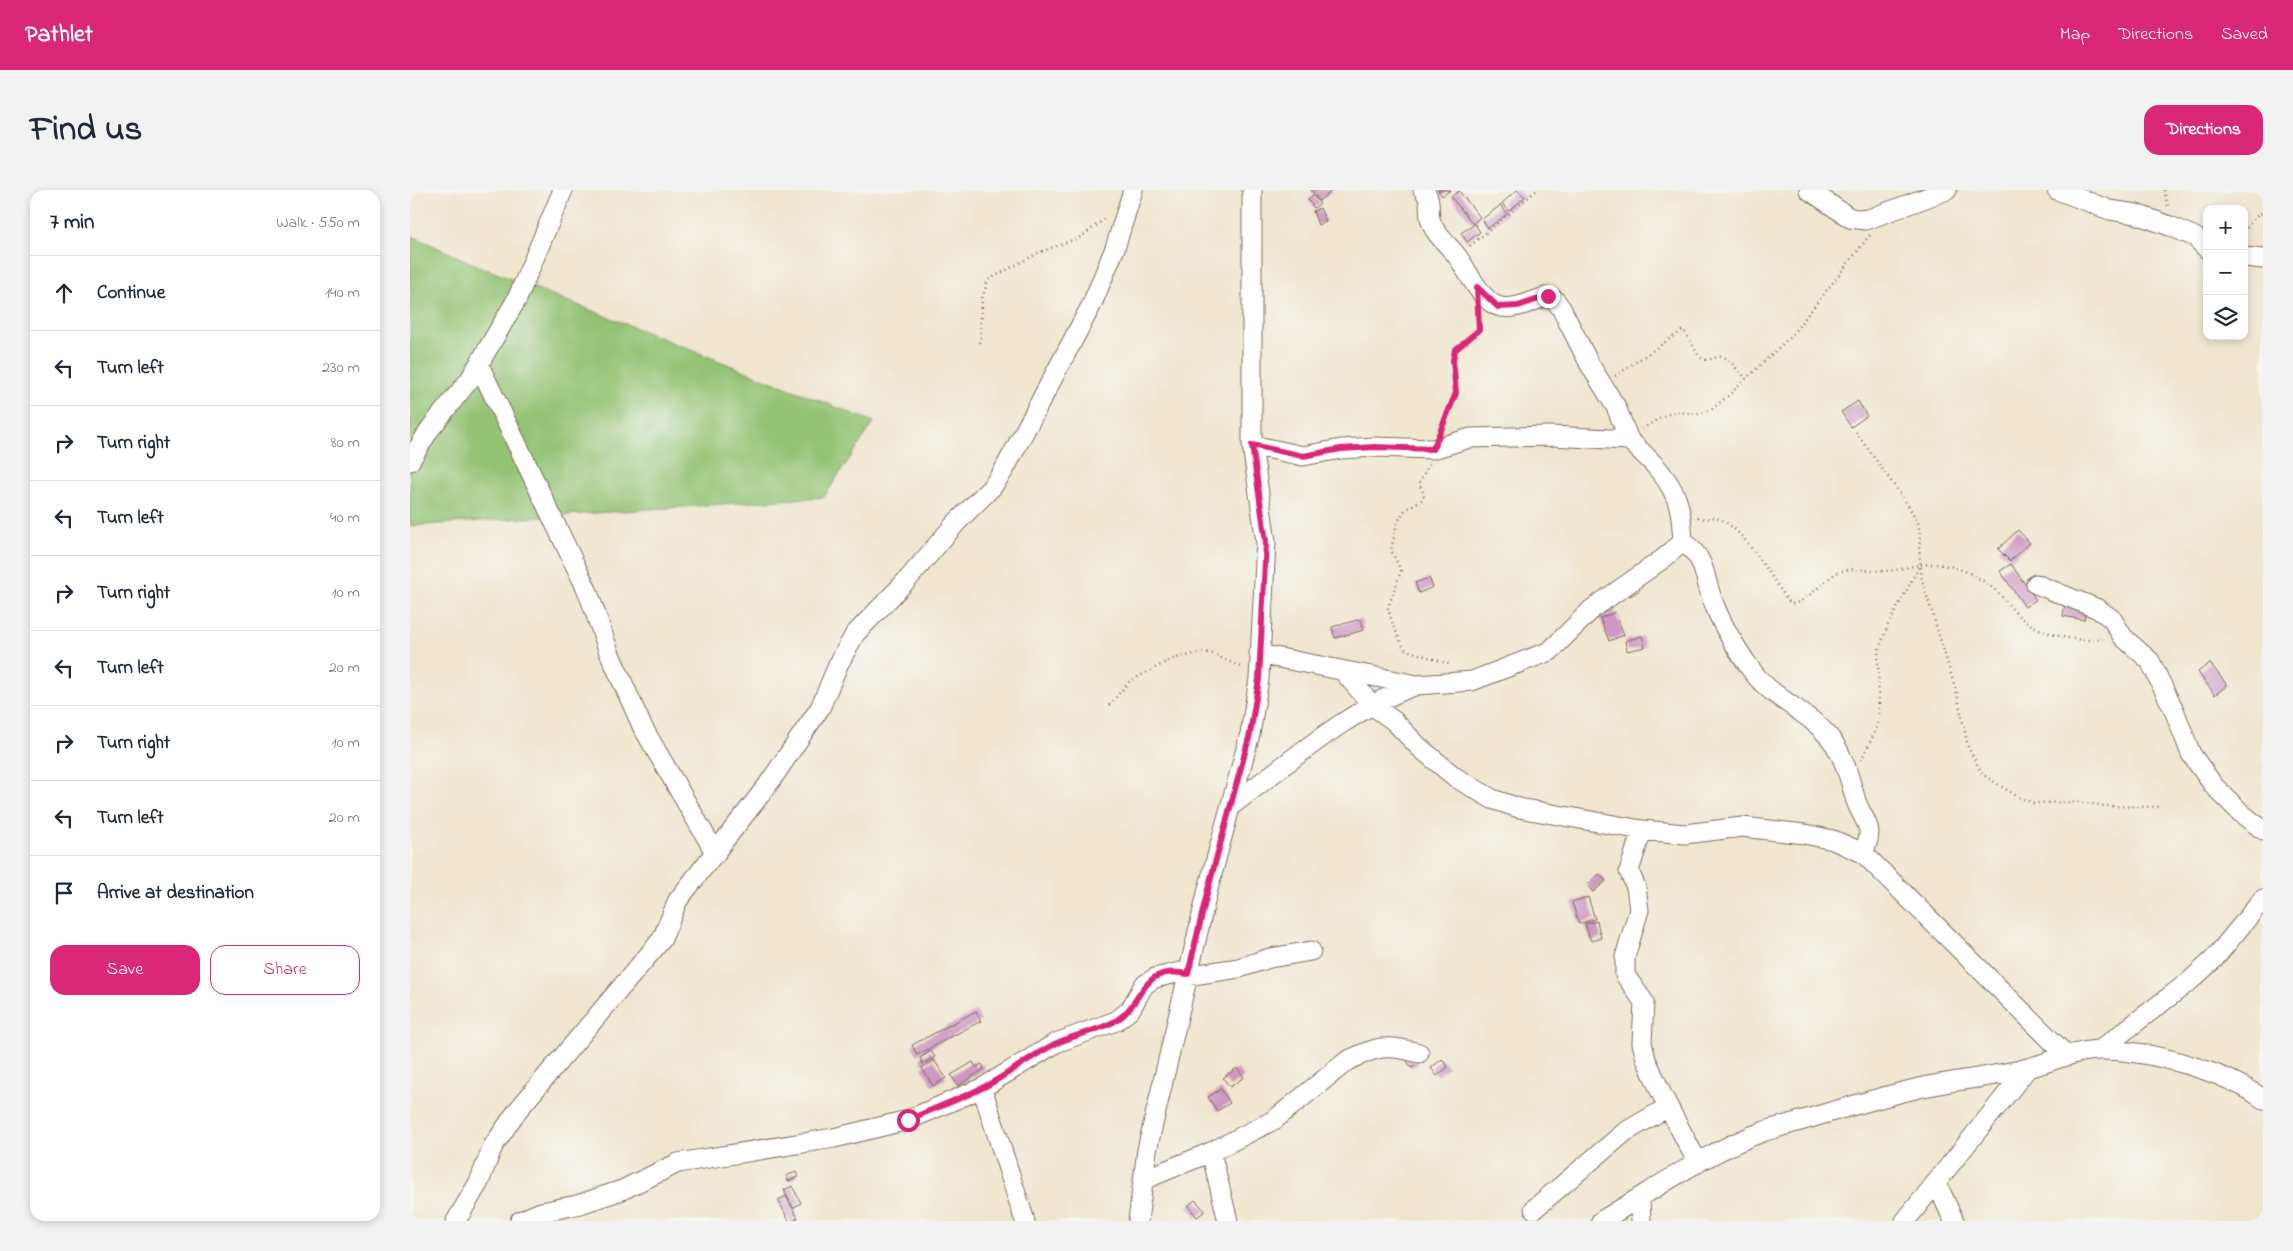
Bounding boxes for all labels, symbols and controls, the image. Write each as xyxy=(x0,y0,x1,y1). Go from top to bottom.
text: Pathlet xyxy=(25,18,93,53)
text: Map xyxy=(2060,22,2090,48)
text: Directions xyxy=(2118,22,2193,48)
text: Saved xyxy=(2221,22,2268,48)
text: Find us xyxy=(30,105,142,156)
button: Directions xyxy=(2144,105,2263,155)
map controls xyxy=(2203,205,2248,340)
button: + xyxy=(2203,205,2248,250)
text: 7 min xyxy=(50,208,94,238)
text: Walk · 550 m xyxy=(276,211,360,235)
button: − xyxy=(2203,250,2248,295)
icon: ahead xyxy=(50,279,78,307)
text: Continue xyxy=(97,280,165,307)
text: 140 m xyxy=(325,281,360,305)
route end xyxy=(1537,285,1560,308)
button: layers xyxy=(2203,295,2248,340)
icon: left xyxy=(50,354,78,382)
text: Turn left xyxy=(97,355,164,382)
text: 230 m xyxy=(322,356,360,380)
icon: right xyxy=(50,429,78,457)
text: Turn right xyxy=(97,430,170,457)
text: 80 m xyxy=(331,431,360,455)
icon: left xyxy=(50,504,78,532)
text: Turn left xyxy=(97,505,164,532)
text: 40 m xyxy=(330,506,360,530)
icon: right xyxy=(50,579,78,607)
text: Turn right xyxy=(97,580,170,607)
text: 10 m xyxy=(332,581,360,605)
icon: left xyxy=(50,654,78,682)
text: Turn left xyxy=(97,655,164,682)
text: 20 m xyxy=(329,656,360,680)
icon: right xyxy=(50,729,78,757)
text: Turn right xyxy=(97,730,170,757)
text: 10 m xyxy=(332,731,360,755)
icon: left xyxy=(50,804,78,832)
text: Turn left xyxy=(97,805,164,832)
text: 20 m xyxy=(329,806,360,830)
icon: arrive xyxy=(50,879,78,907)
text: Arrive at destination xyxy=(97,880,254,907)
button: Save xyxy=(50,945,200,995)
button: Share xyxy=(210,945,360,995)
route start xyxy=(897,1109,920,1132)

